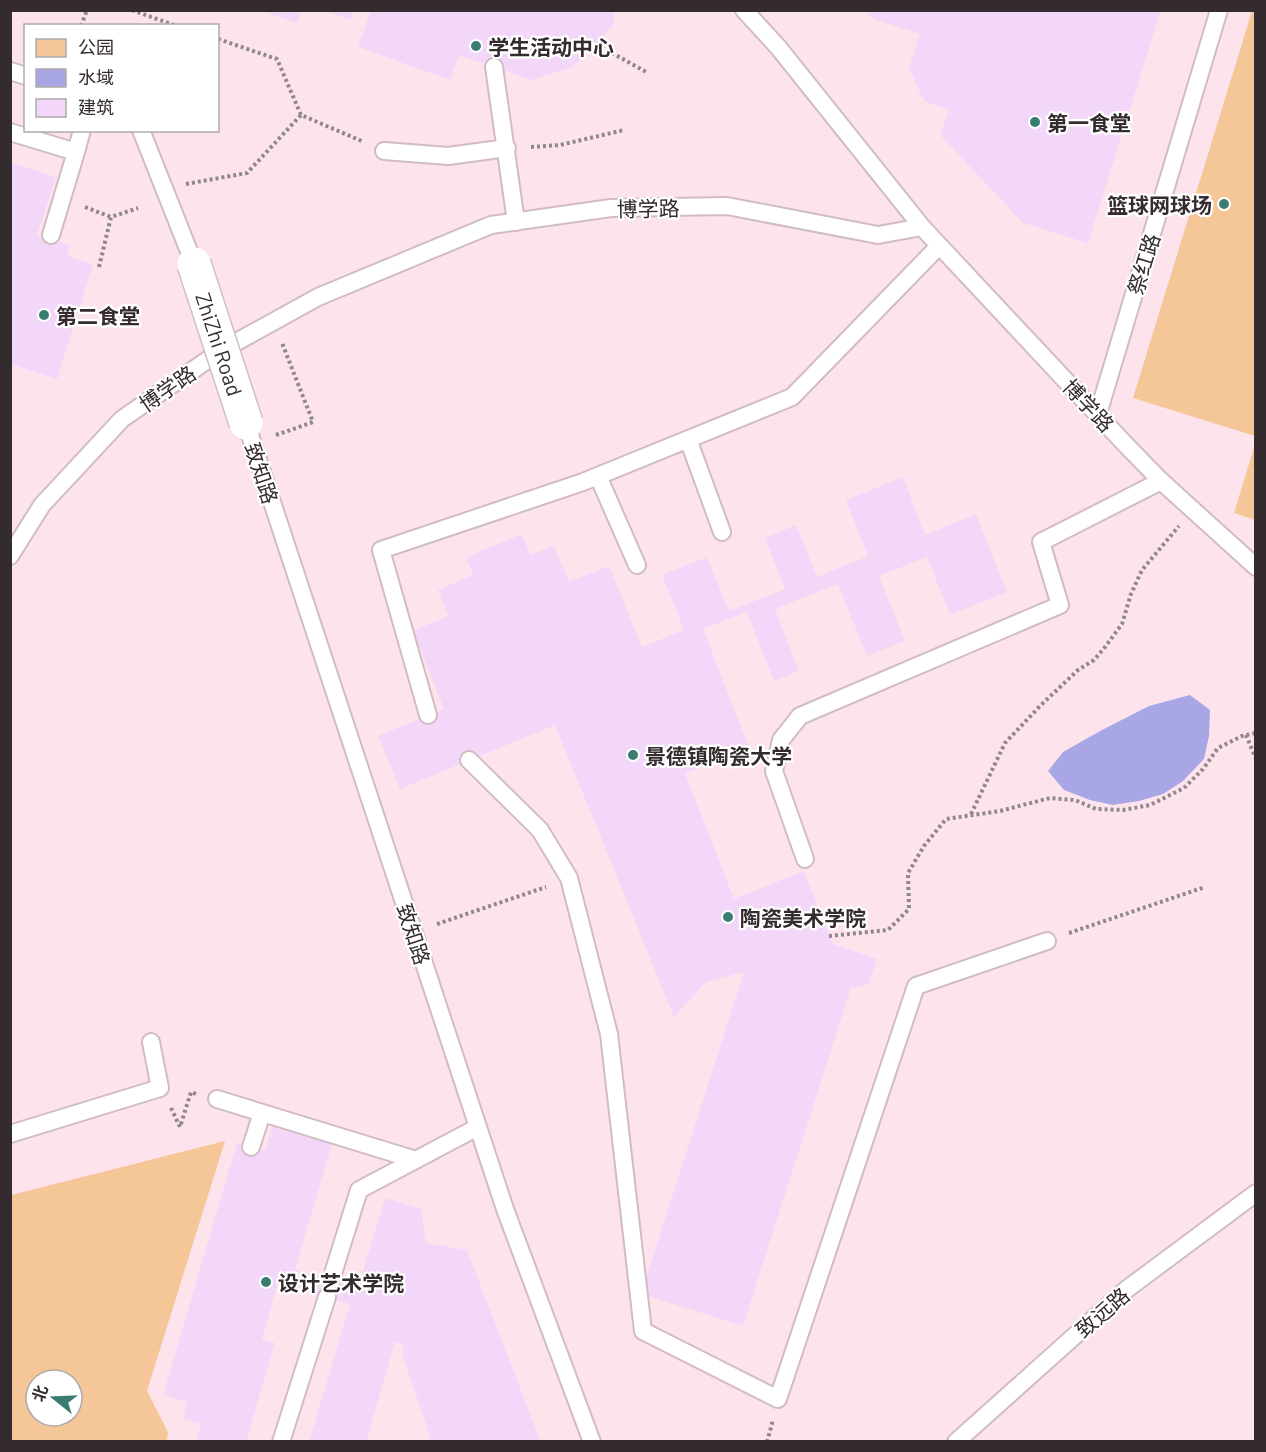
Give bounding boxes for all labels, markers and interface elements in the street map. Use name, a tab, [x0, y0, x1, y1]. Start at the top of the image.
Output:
legend	[24, 24, 219, 132]
place label: 学生活动中心	[488, 34, 614, 59]
text: 公园	[78, 36, 114, 58]
marker: 学生活动中心	[469, 39, 483, 53]
text: 水域	[78, 66, 114, 88]
text: 建筑	[78, 96, 114, 118]
place label: 第一食堂	[1047, 110, 1131, 135]
marker: 第一食堂	[1028, 115, 1042, 129]
place label: 篮球网球场	[1107, 192, 1212, 217]
street label: 博学路	[616, 195, 680, 221]
marker: 篮球网球场	[1217, 197, 1231, 211]
street label: 祭红路	[1122, 230, 1164, 298]
street label: ZhiZhi Road	[192, 289, 249, 399]
place label: 第二食堂	[56, 303, 140, 328]
marker: 第二食堂	[37, 308, 51, 322]
street label: 博学路	[134, 360, 200, 416]
street label: 博学路	[1058, 373, 1120, 437]
street label: 致知路	[240, 439, 284, 507]
place label: 景德镇陶瓷大学	[645, 743, 792, 768]
marker: 景德镇陶瓷大学	[626, 748, 640, 762]
street label: 致知路	[392, 900, 436, 968]
place label: 陶瓷美术学院	[740, 905, 866, 930]
marker: 陶瓷美术学院	[721, 910, 735, 924]
place label: 设计艺术学院	[278, 1270, 404, 1295]
marker: 设计艺术学院	[259, 1275, 273, 1289]
street label: 致远路	[1070, 1282, 1134, 1342]
north arrow	[24, 1368, 84, 1428]
text: 北	[28, 1383, 51, 1404]

